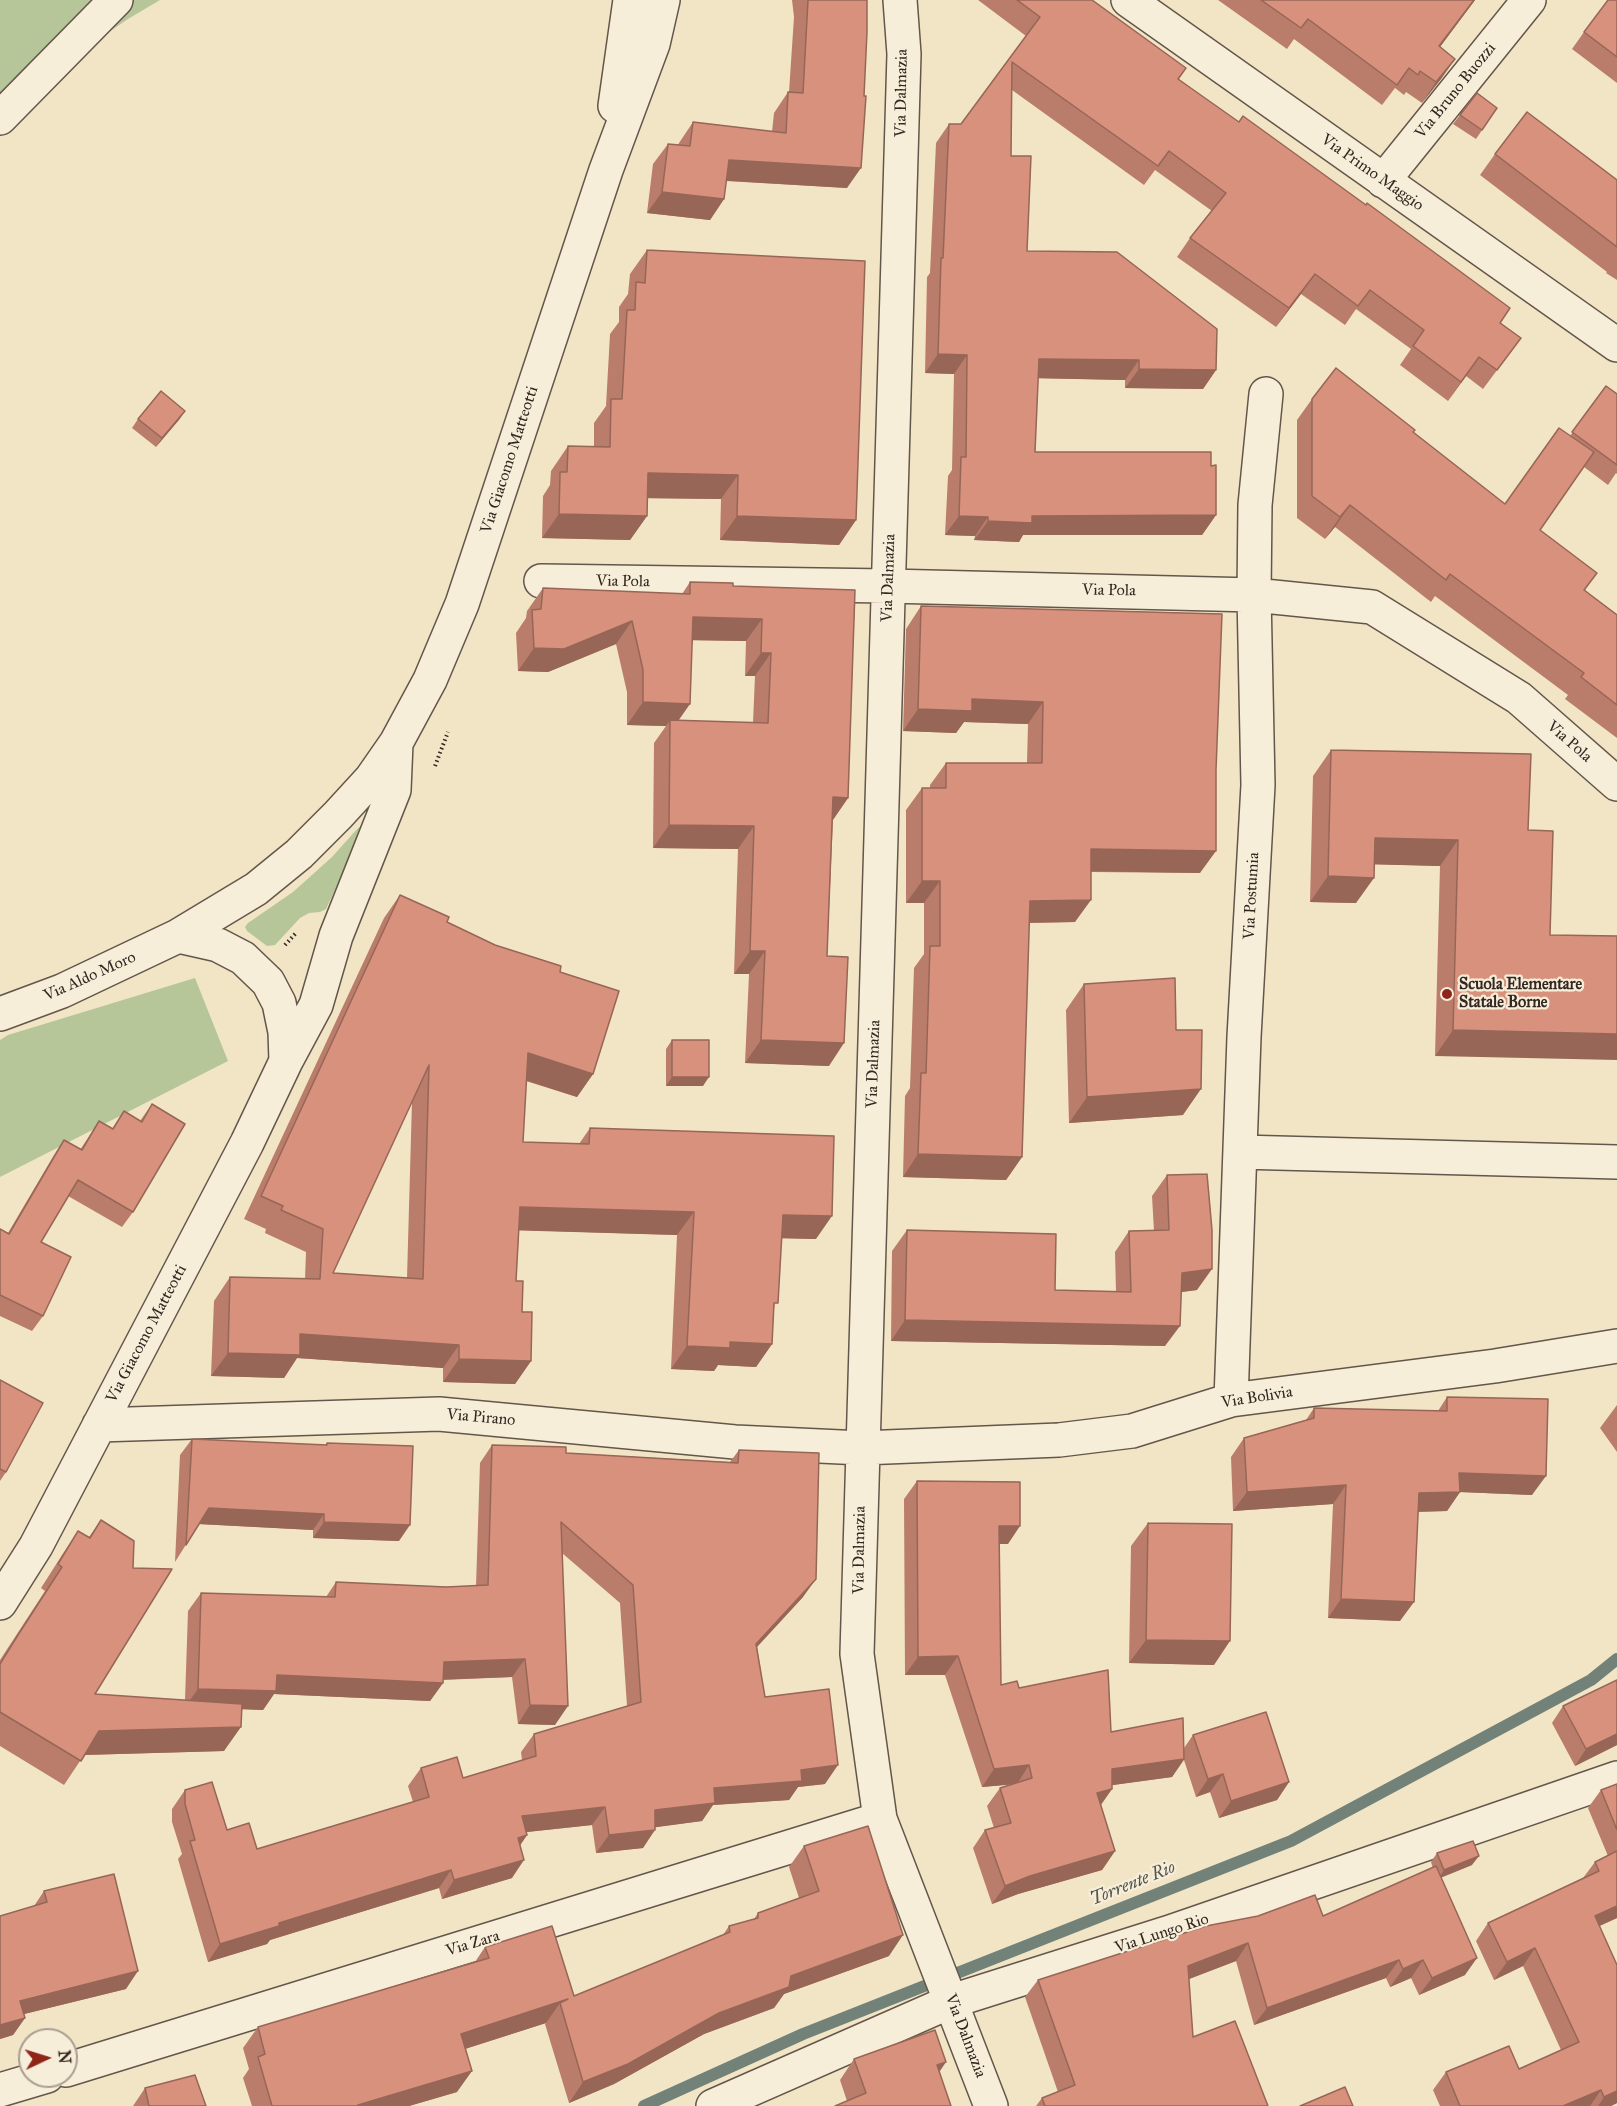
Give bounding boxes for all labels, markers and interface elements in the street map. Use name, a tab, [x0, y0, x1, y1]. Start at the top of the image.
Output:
street label: Via Bruno Buozzi	[1412, 39, 1500, 143]
street label: Via Dalmazia	[892, 49, 912, 137]
street label: Via Primo Maggio	[1317, 130, 1427, 216]
street label: Via Giacomo Matteotti	[477, 384, 543, 536]
street label: Via Dalmazia	[878, 534, 900, 622]
street label: Via Pola	[596, 572, 650, 592]
street label: Via Pola	[1082, 581, 1136, 601]
street label: Via Pola	[1542, 717, 1596, 767]
street label: Via Postumia	[1240, 852, 1264, 940]
street label: Via Aldo Moro	[41, 948, 139, 1006]
place label: Scuola Elementare Statale Borne	[1459, 975, 1582, 1013]
marker: Scuola Elementare Statale Borne	[1440, 987, 1454, 1001]
street label: Via Dalmazia	[863, 1020, 885, 1108]
street label: Via Giacomo Matteotti	[102, 1262, 192, 1406]
street label: Via Bolivia	[1220, 1383, 1294, 1413]
street label: Via Pirano	[446, 1405, 516, 1431]
street label: Via Dalmazia	[850, 1506, 870, 1594]
water label: Torrente Rio	[1087, 1857, 1179, 1911]
street label: Via Lungo Rio	[1113, 1910, 1211, 1958]
street label: Via Zara	[444, 1927, 502, 1961]
street label: Via Dalmazia	[940, 1991, 990, 2081]
north arrow	[18, 2028, 78, 2088]
text: N	[55, 2049, 74, 2064]

